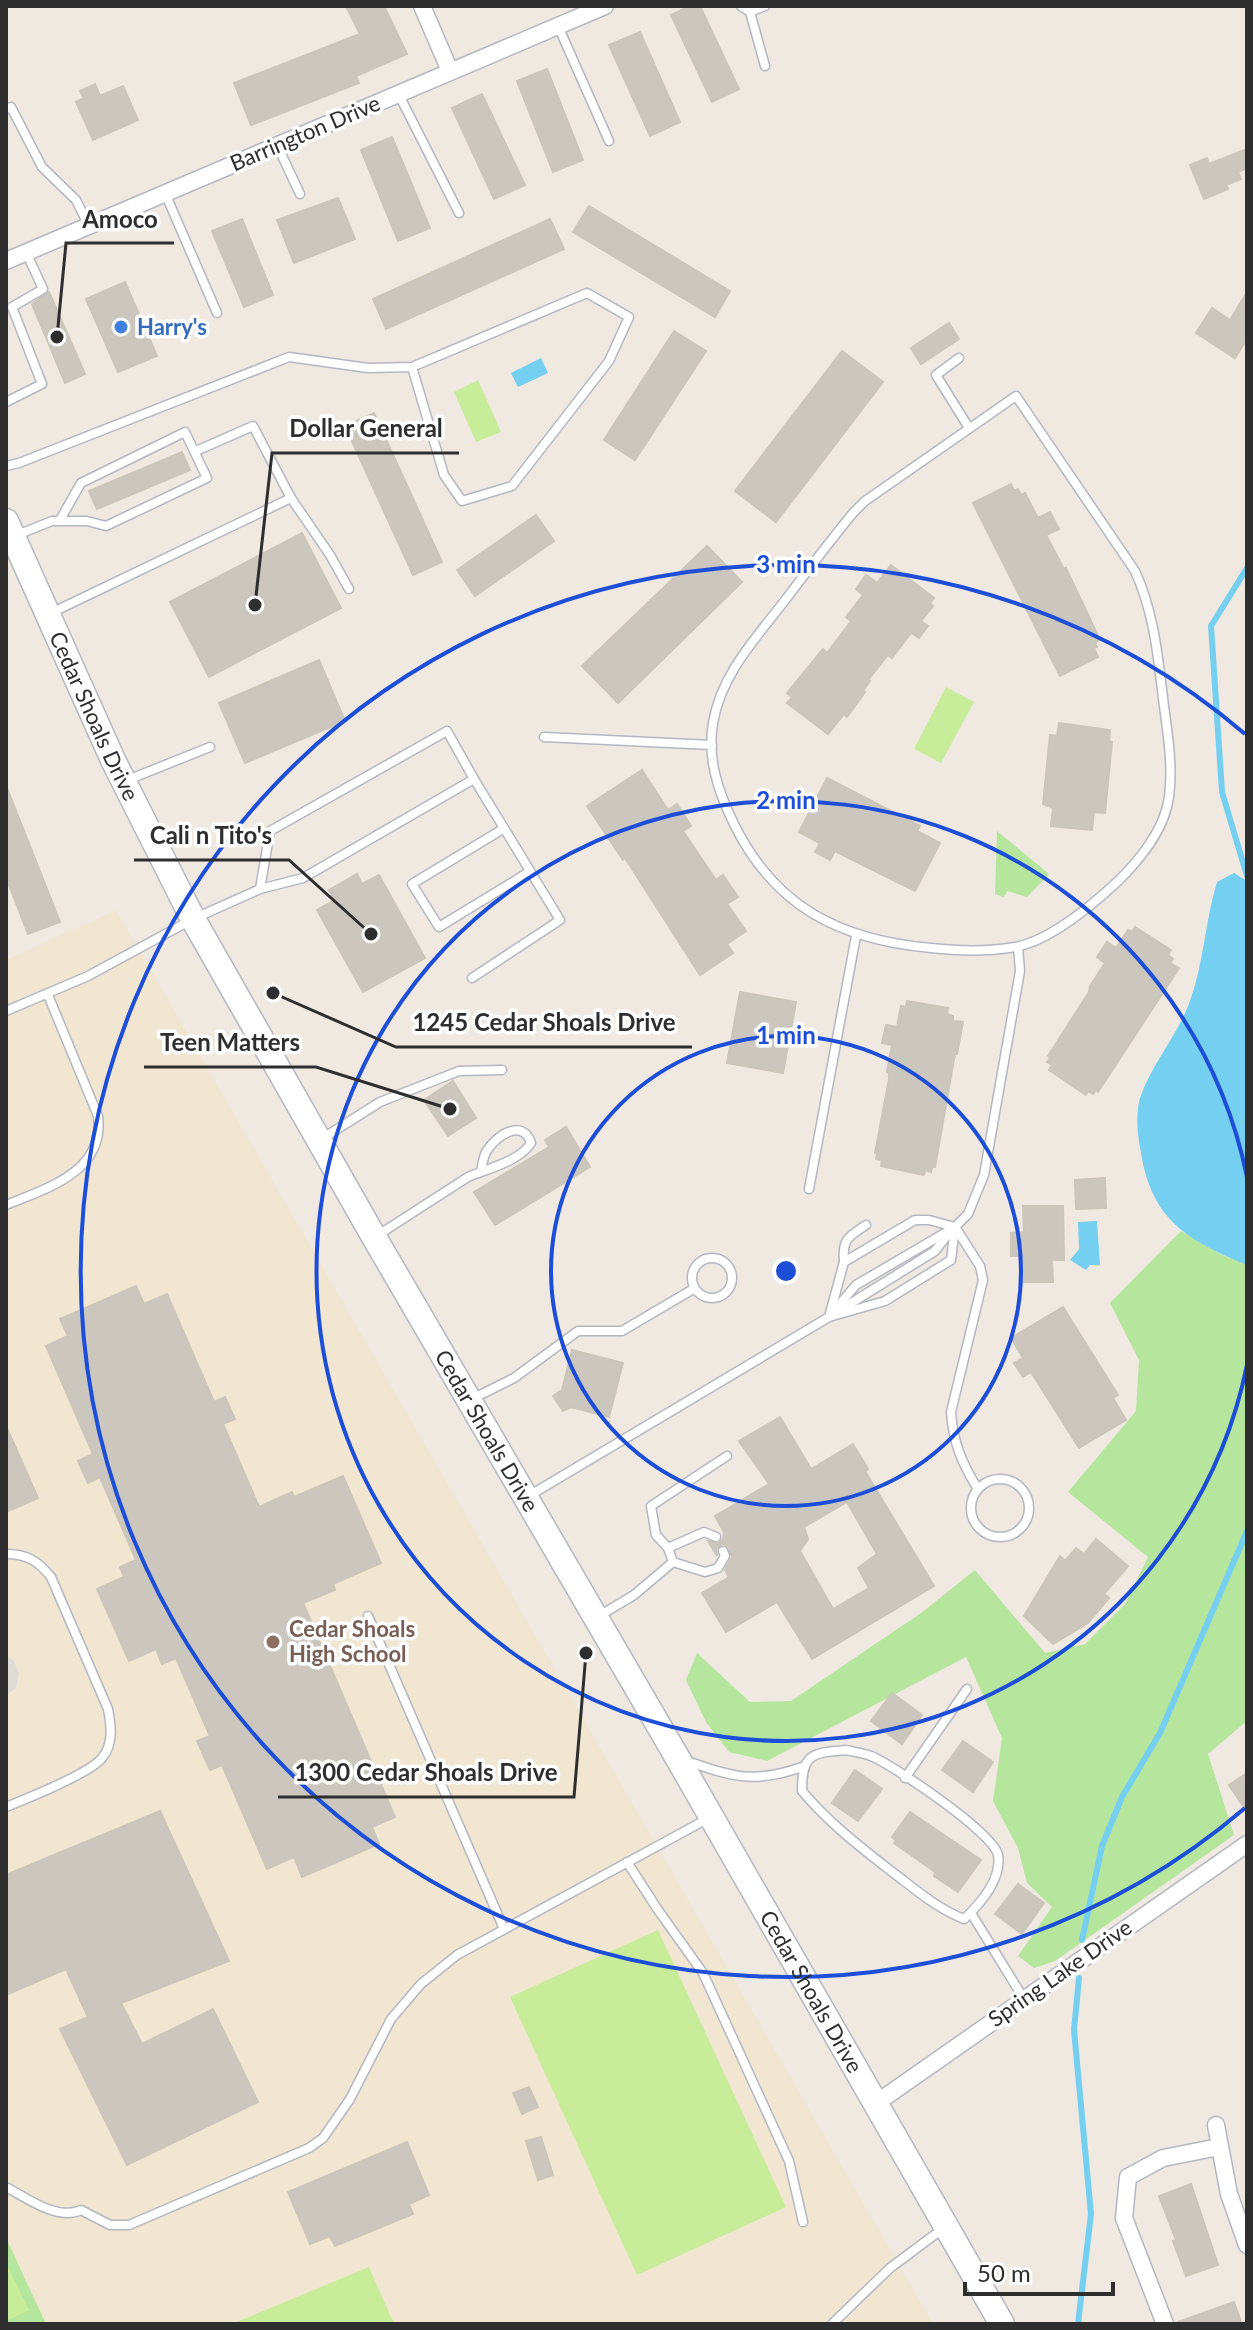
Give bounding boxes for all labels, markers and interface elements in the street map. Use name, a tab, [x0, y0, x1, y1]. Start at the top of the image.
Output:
street label: Barrington Drive	[226, 89, 384, 176]
callout: Amoco	[66, 195, 174, 243]
text: Amoco	[81, 204, 158, 233]
place label: Harry's	[137, 313, 207, 340]
marker: Harry's	[112, 318, 130, 336]
callout: Dollar General	[272, 405, 459, 453]
text: Dollar General	[289, 413, 443, 442]
text: 3 min	[756, 549, 816, 578]
street label: Cedar Shoals Drive	[44, 627, 145, 805]
text: 2 min	[756, 785, 816, 814]
callout: Cali n Tito's	[134, 812, 289, 860]
text: Cali n Tito's	[150, 820, 272, 849]
callout: 1245 Cedar Shoals Drive	[396, 999, 692, 1047]
text: 1245 Cedar Shoals Drive	[412, 1007, 676, 1036]
callout: Teen Matters	[144, 1019, 316, 1067]
text: 1 min	[756, 1020, 816, 1049]
text: Teen Matters	[160, 1027, 300, 1056]
centre of rings	[772, 1257, 800, 1285]
street label: Cedar Shoals Drive	[430, 1345, 545, 1516]
place label: Cedar Shoals High School	[289, 1615, 415, 1667]
marker: Cedar Shoals High School	[264, 1633, 282, 1651]
callout: 1300 Cedar Shoals Drive	[278, 1749, 574, 1797]
text: 1300 Cedar Shoals Drive	[294, 1757, 558, 1786]
street label: Cedar Shoals Drive	[755, 1905, 869, 2077]
street label: Spring Lake Drive	[983, 1913, 1137, 2032]
scale bar	[965, 2246, 1113, 2296]
text: 50 m	[977, 2258, 1031, 2287]

